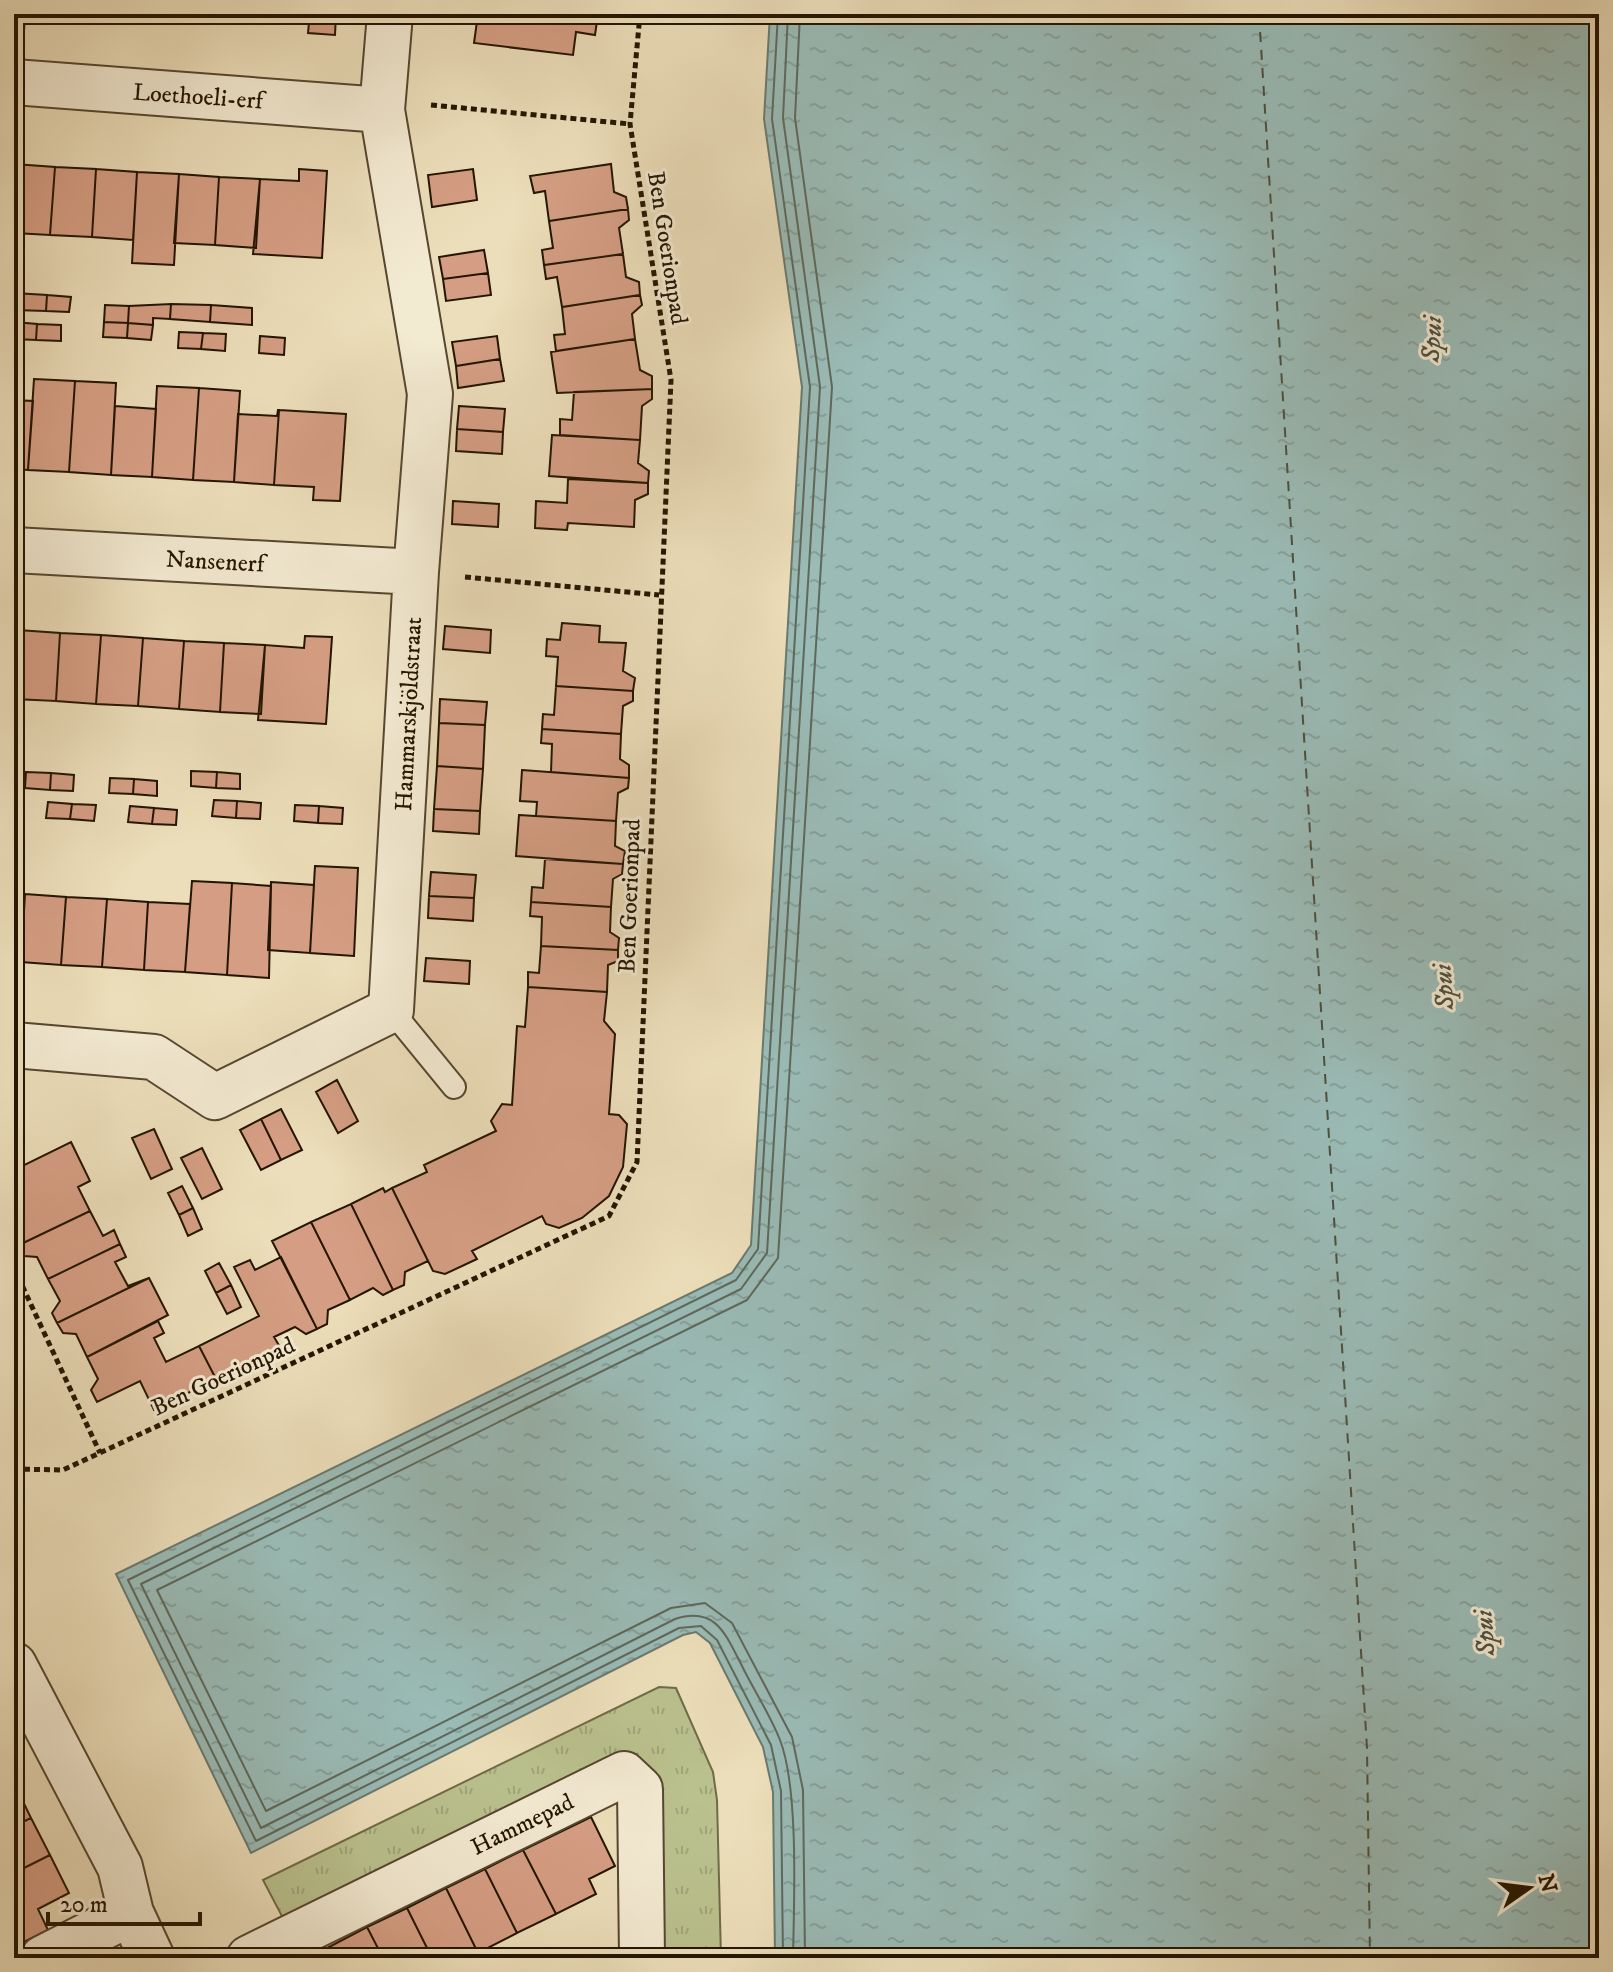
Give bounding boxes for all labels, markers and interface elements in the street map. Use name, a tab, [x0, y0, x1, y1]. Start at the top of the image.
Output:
street label: Loethoeli-erf	[132, 77, 267, 117]
street label: Ben Goerionpad	[640, 169, 694, 327]
water label: Spui	[1415, 313, 1450, 364]
street label: Nansenerf	[165, 544, 268, 580]
street label: Hammarskjöldstraat	[389, 616, 429, 812]
street label: Ben Goerionpad	[612, 818, 648, 974]
water label: Spui	[1426, 961, 1463, 1012]
street label: Ben Goerionpad	[147, 1331, 300, 1423]
water label: Spui	[1467, 1607, 1504, 1658]
street label: Hammepad	[466, 1787, 579, 1863]
north arrow	[1489, 1848, 1569, 1928]
text: N	[1532, 1871, 1562, 1896]
scale bar	[48, 1876, 200, 1926]
text: 20 m	[60, 1890, 108, 1920]

